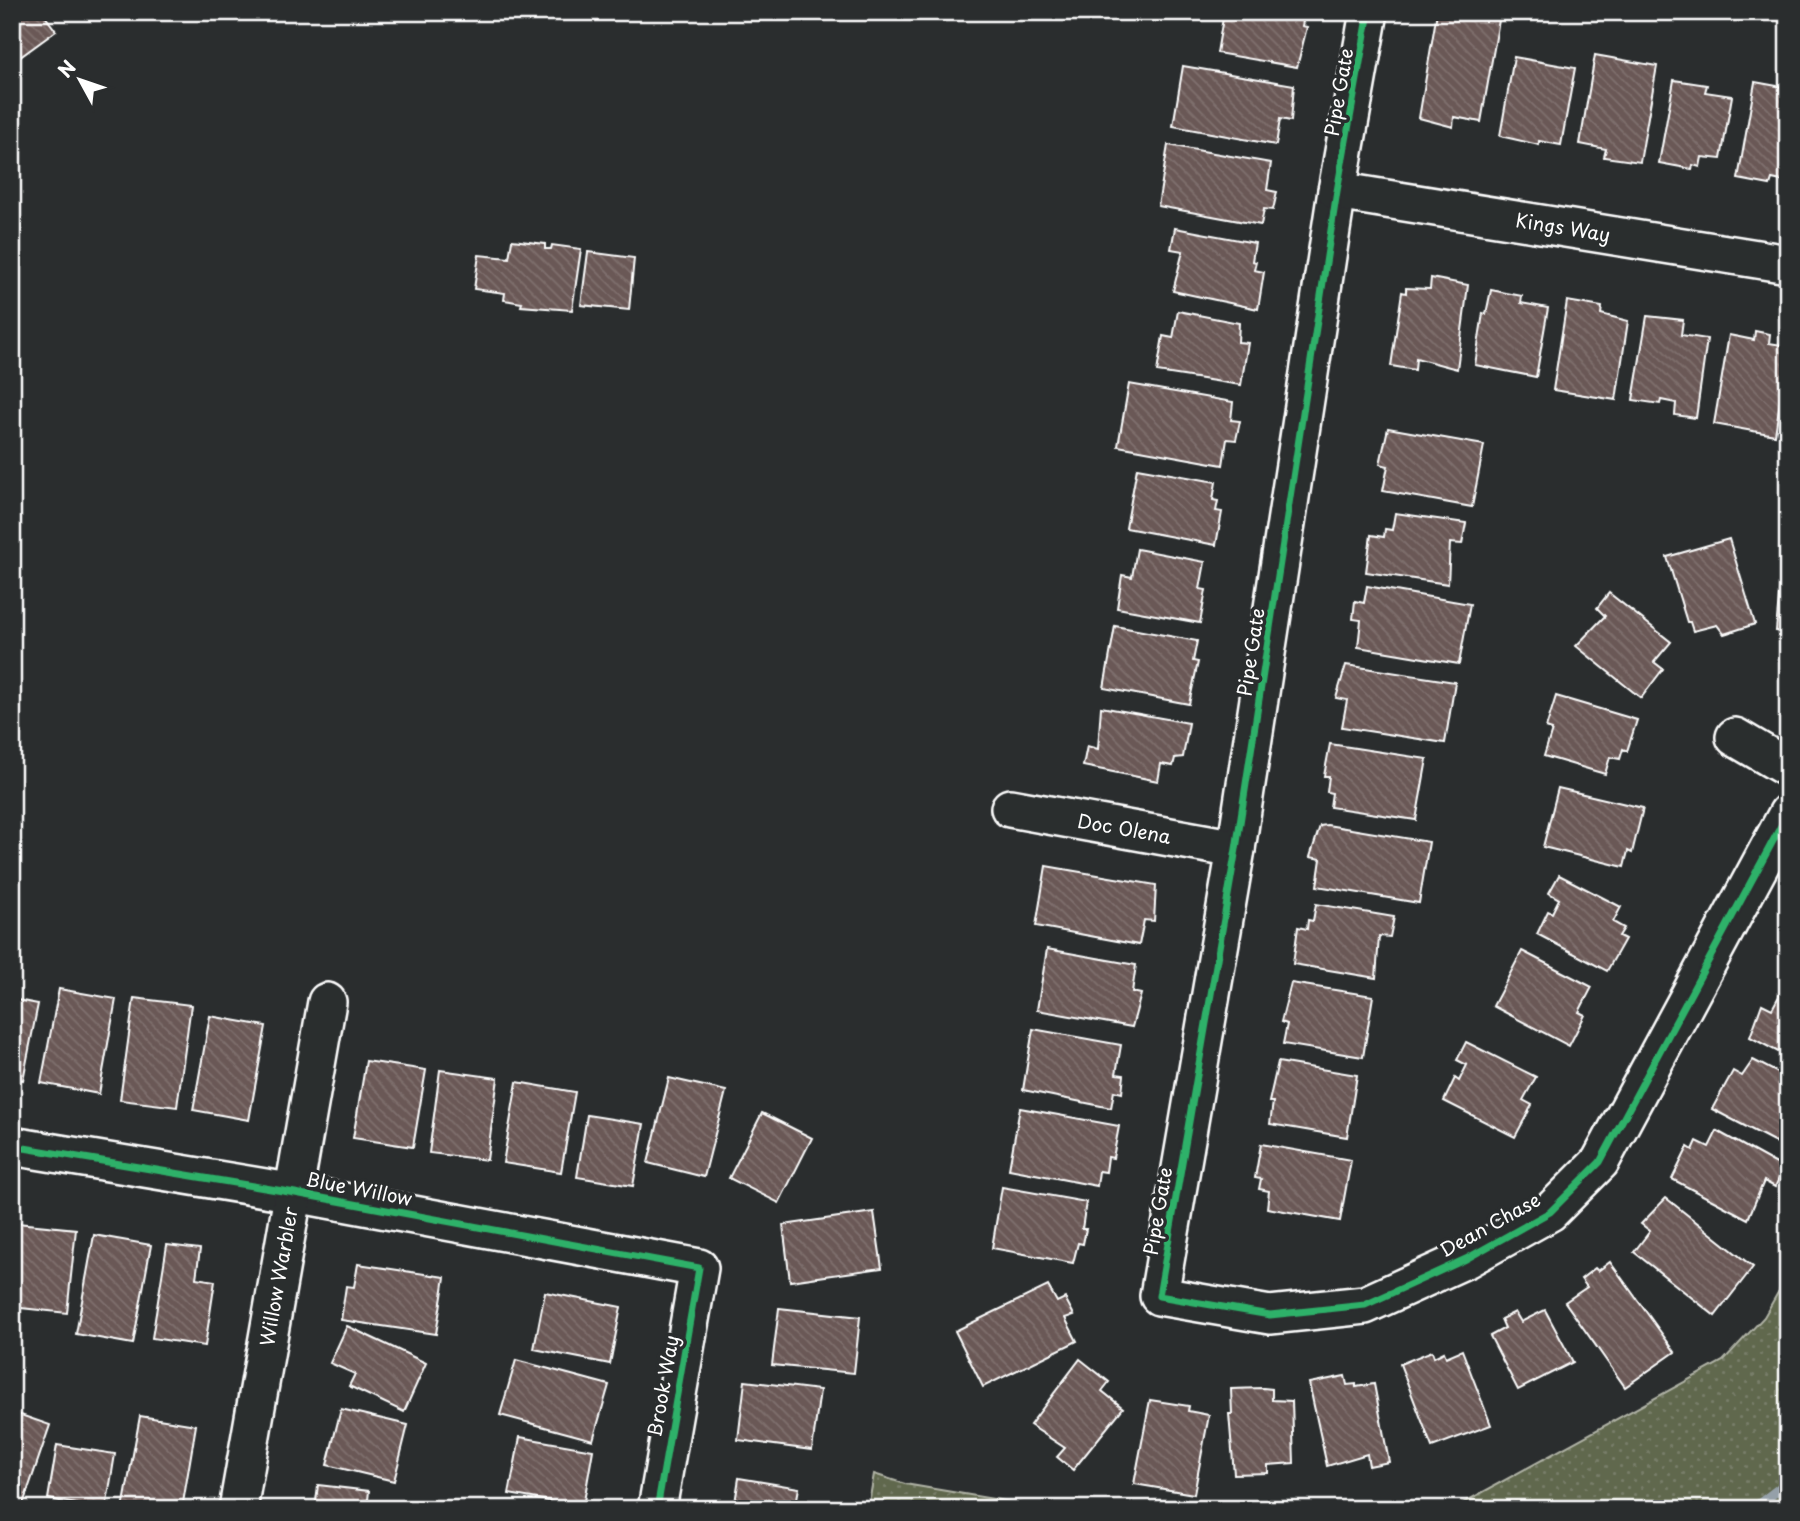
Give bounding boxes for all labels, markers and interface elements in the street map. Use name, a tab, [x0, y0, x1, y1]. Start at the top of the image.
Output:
north arrow	[46, 46, 116, 116]
street label: Pipe Gate	[1317, 46, 1360, 138]
text: N	[51, 54, 82, 83]
street label: Kings Way	[1514, 205, 1613, 248]
street label: Pipe Gate	[1229, 606, 1271, 698]
street label: Doc Olena	[1075, 806, 1173, 850]
street label: Blue Willow	[304, 1164, 415, 1212]
street label: Pipe Gate	[1136, 1165, 1179, 1257]
street label: Dean Chase	[1434, 1185, 1545, 1263]
street label: Willow Warbler	[252, 1204, 304, 1348]
street label: Brook Way	[639, 1333, 685, 1439]

